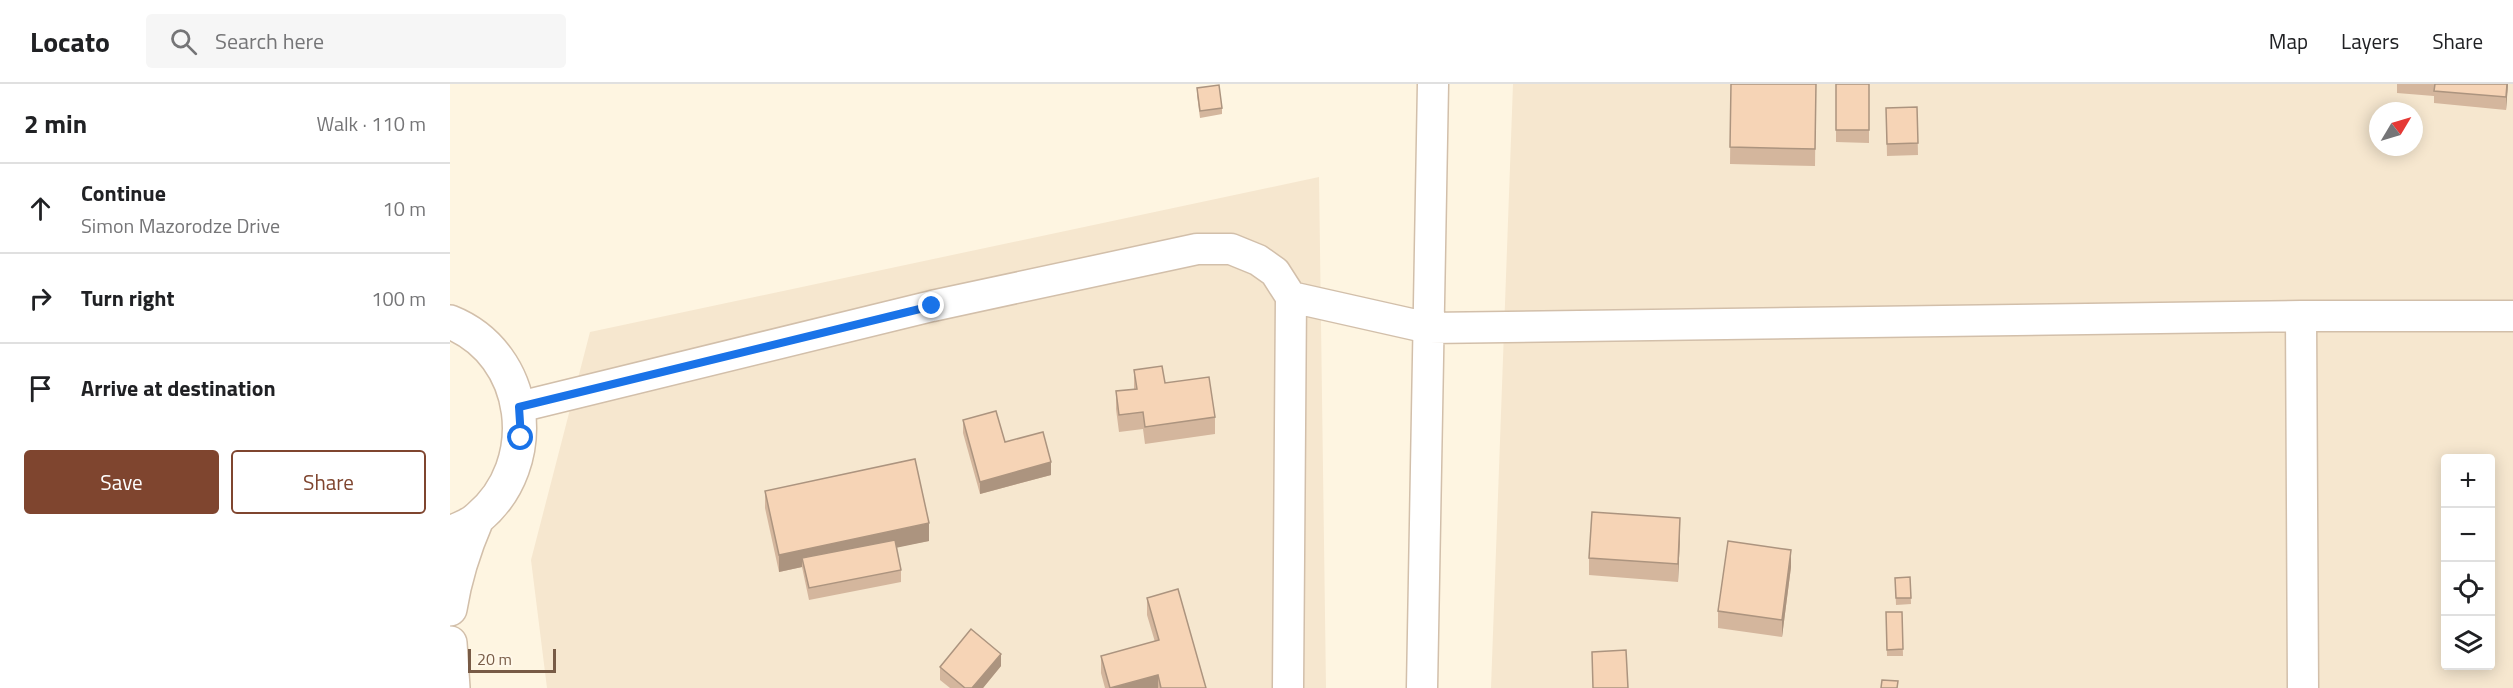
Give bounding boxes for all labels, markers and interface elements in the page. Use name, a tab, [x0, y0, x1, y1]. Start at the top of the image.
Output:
search box	[146, 14, 566, 68]
text: Locato	[30, 20, 110, 63]
text: Search here	[215, 24, 324, 58]
icon: search	[167, 25, 200, 58]
text: Map	[2269, 25, 2308, 57]
text: Layers	[2341, 25, 2399, 57]
text: Share	[2432, 25, 2483, 57]
north arrow	[2369, 102, 2423, 156]
text: 2 min	[24, 104, 87, 143]
text: Walk · 110 m	[317, 108, 426, 139]
text: Continue	[81, 176, 166, 210]
icon: ahead	[24, 192, 57, 225]
text: 10 m	[382, 193, 426, 224]
text: Simon Mazorodze Drive	[81, 210, 280, 241]
text: Turn right	[81, 281, 175, 315]
icon: right	[24, 282, 57, 315]
text: 100 m	[371, 283, 426, 314]
route end	[918, 292, 944, 318]
text: Arrive at destination	[81, 371, 276, 405]
icon: arrive	[24, 372, 57, 405]
route start	[507, 424, 533, 450]
button: Save	[24, 450, 219, 514]
button: Share	[231, 450, 426, 514]
map controls	[2441, 454, 2495, 670]
button: +	[2441, 454, 2495, 508]
button: −	[2441, 508, 2495, 562]
button: locate	[2441, 562, 2495, 616]
button: layers	[2441, 616, 2495, 670]
scale bar	[468, 646, 556, 674]
text: 20 m	[477, 647, 512, 671]

